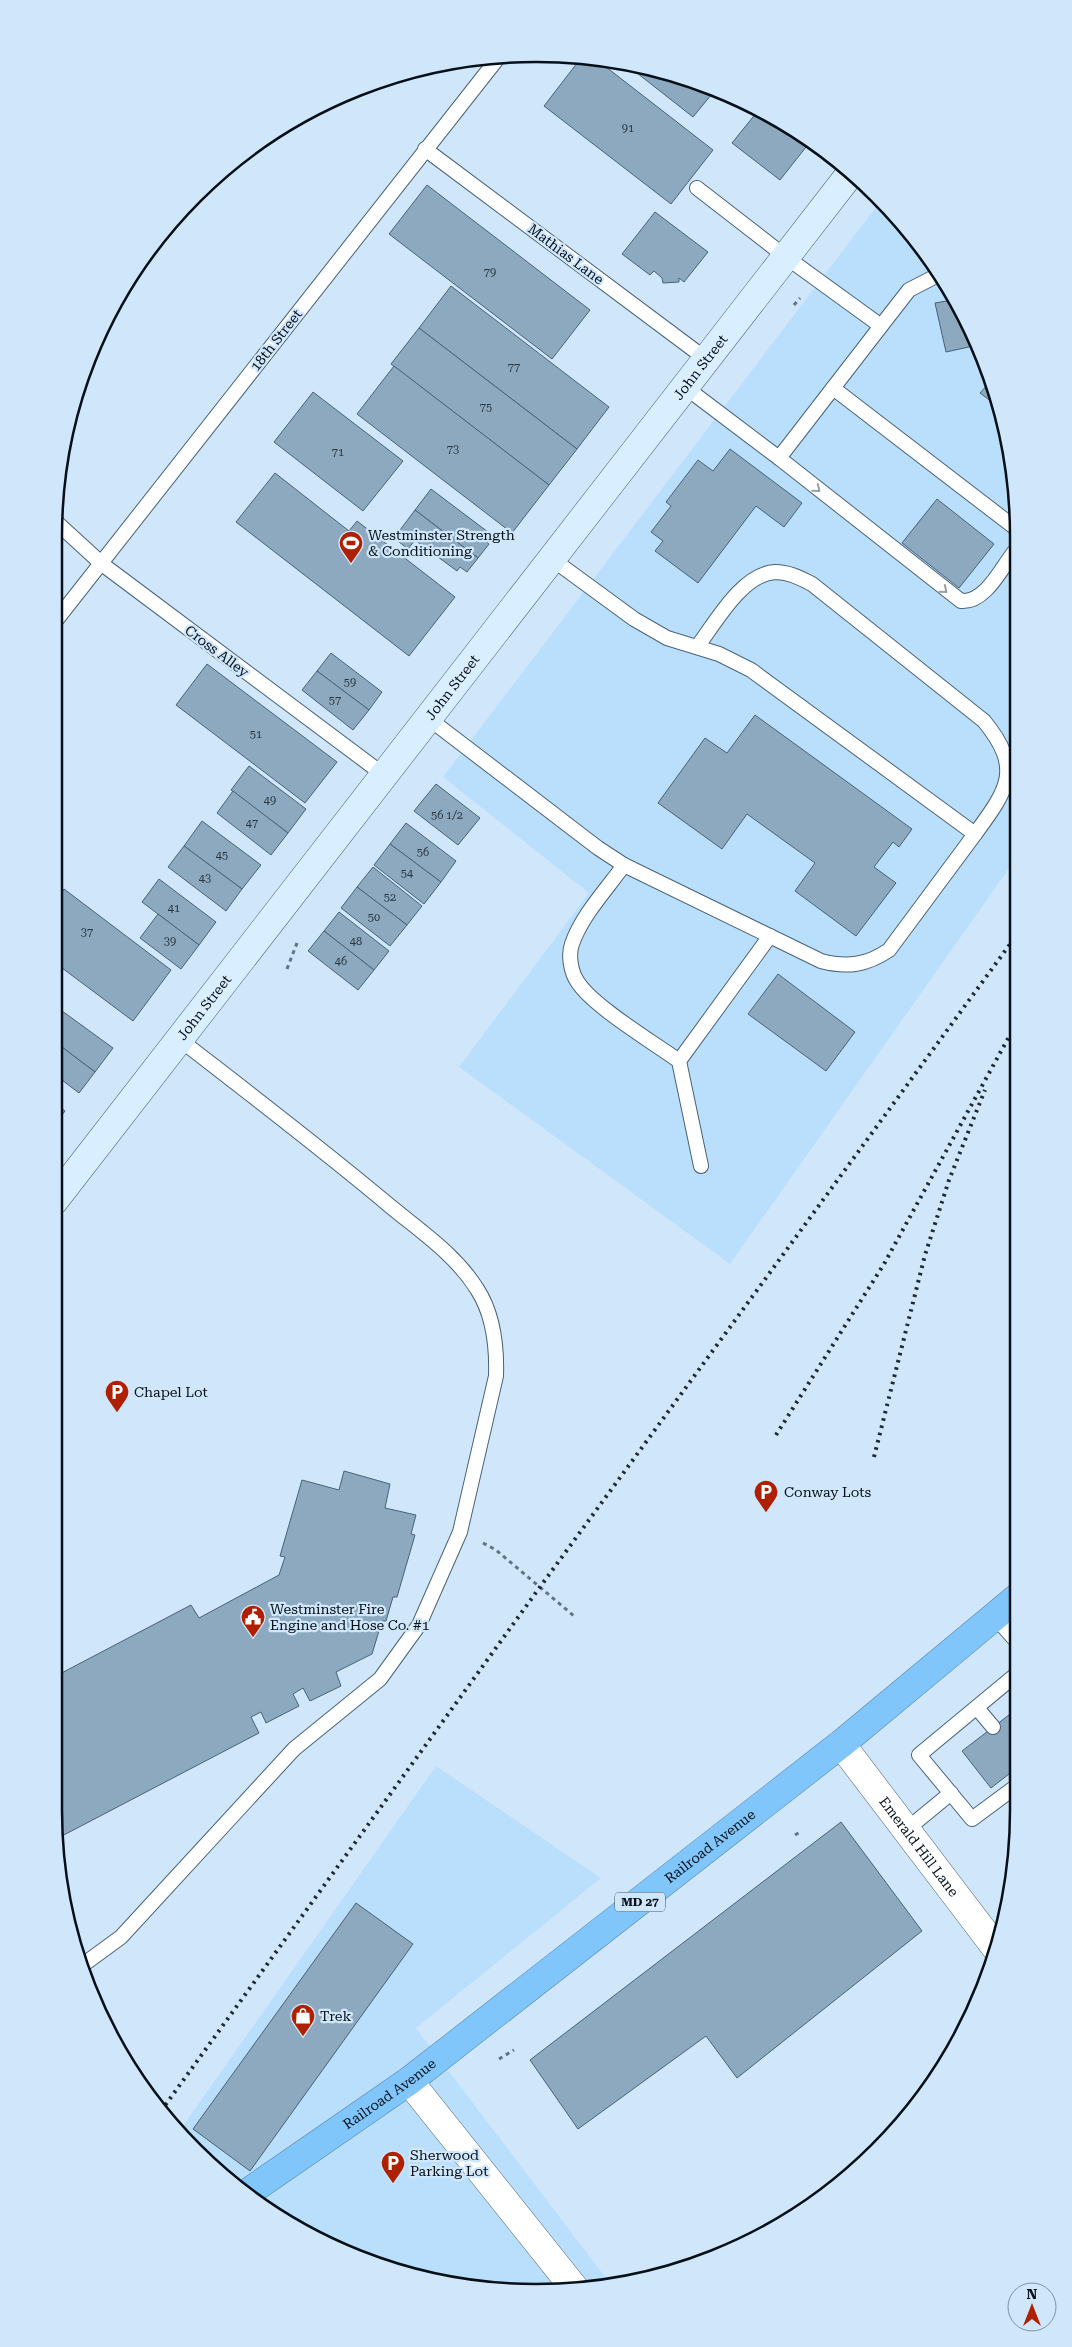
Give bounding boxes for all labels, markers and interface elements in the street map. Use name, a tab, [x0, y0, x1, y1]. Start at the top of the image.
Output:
house number: 91	[622, 122, 634, 135]
street label: Mathias Lane	[525, 220, 607, 288]
house number: 79	[484, 266, 496, 279]
street label: 18th Street	[247, 306, 305, 374]
street label: John Street	[670, 331, 731, 403]
house number: 77	[508, 361, 520, 374]
house number: 75	[480, 401, 492, 414]
house number: 73	[447, 443, 459, 456]
house number: 71	[332, 446, 344, 459]
one-way arrow	[811, 483, 820, 491]
place label: Westminster Strength & Conditioning	[368, 527, 515, 559]
sports icon: Westminster Strength & Conditioning	[338, 530, 364, 564]
one-way arrow	[938, 584, 947, 592]
street label: Cross Alley	[182, 622, 253, 681]
street label: John Street	[422, 651, 482, 723]
house number: 59	[344, 676, 356, 689]
house number: 57	[329, 694, 341, 707]
house number: 51	[250, 728, 262, 741]
house number: 49	[264, 794, 276, 807]
house number: 56 1/2	[431, 809, 463, 822]
house number: 47	[246, 817, 258, 830]
house number: 56	[417, 846, 429, 859]
house number: 45	[216, 849, 228, 862]
house number: 54	[401, 867, 414, 880]
house number: 43	[199, 872, 211, 885]
house number: 52	[384, 891, 396, 904]
house number: 41	[168, 902, 180, 915]
house number: 50	[368, 911, 380, 924]
house number: 37	[81, 926, 93, 939]
house number: 39	[164, 935, 176, 948]
house number: 48	[350, 935, 362, 948]
house number: 46	[335, 955, 347, 968]
street label: John Street	[174, 972, 234, 1043]
parking icon: Chapel Lot	[104, 1379, 130, 1413]
place label: Chapel Lot	[134, 1384, 208, 1400]
parking icon: Conway Lots	[753, 1479, 779, 1513]
place label: Conway Lots	[784, 1484, 872, 1500]
place label: Westminster Fire Engine and Hose Co. #1	[270, 1601, 430, 1633]
public building icon: Westminster Fire Engine and Hose Co. #1	[240, 1604, 266, 1638]
street label: Emerald Hill Lane	[876, 1794, 962, 1900]
street label: Railroad Avenue	[662, 1806, 759, 1886]
road number: MD 27	[615, 1892, 665, 1911]
shop icon: Trek	[290, 2003, 316, 2037]
place label: Trek	[320, 2008, 351, 2024]
street label: Railroad Avenue	[340, 2055, 439, 2132]
place label: Sherwood Parking Lot	[410, 2147, 488, 2179]
parking icon: Sherwood Parking Lot	[380, 2150, 406, 2184]
north arrow	[1007, 2282, 1057, 2332]
text: N	[1027, 2286, 1038, 2302]

